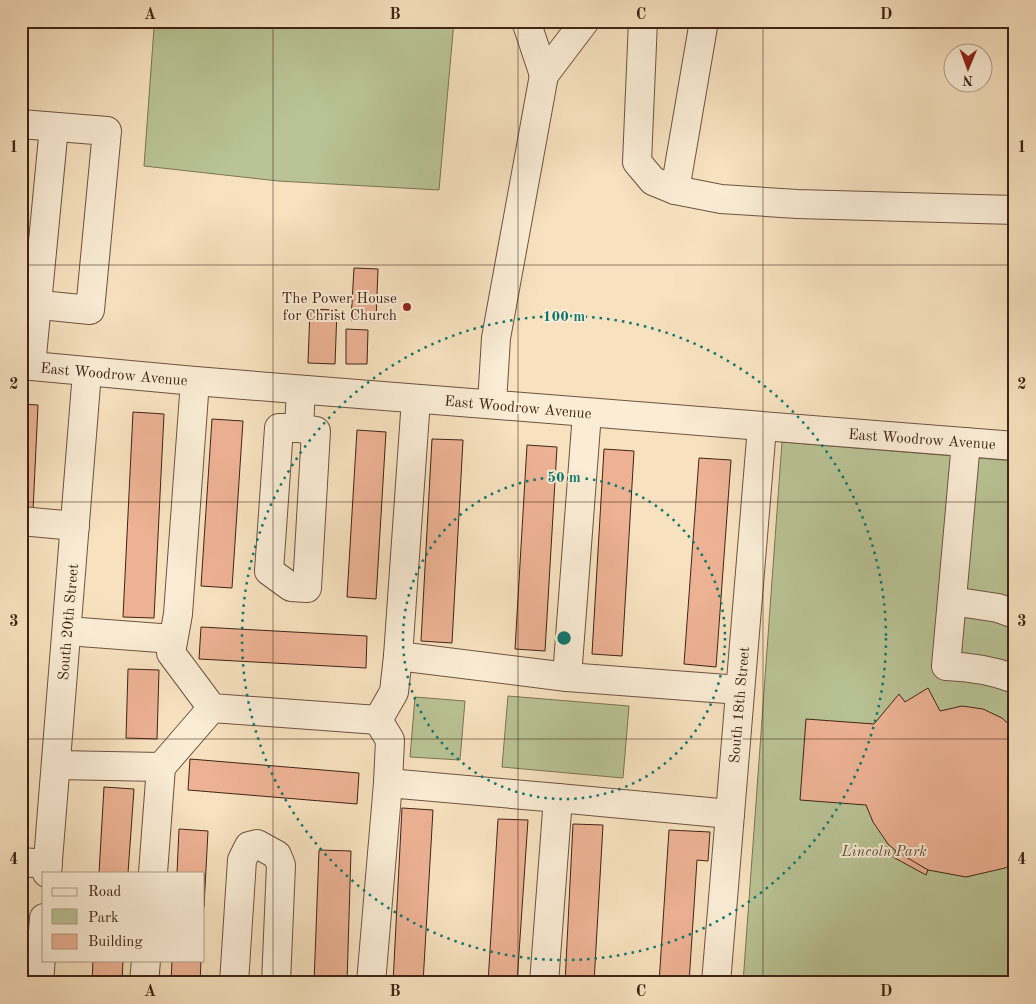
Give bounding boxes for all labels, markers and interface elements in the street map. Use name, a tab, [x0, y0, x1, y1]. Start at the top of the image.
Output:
text: A	[144, 7, 156, 23]
text: B	[389, 7, 401, 23]
text: C	[636, 7, 646, 23]
text: D	[880, 7, 892, 23]
north arrow	[944, 42, 994, 92]
text: N	[962, 73, 973, 87]
text: 1	[9, 140, 19, 156]
text: 1	[1017, 140, 1027, 156]
place label: The Power House for Christ Church	[282, 292, 397, 324]
marker: The Power House for Christ Church	[401, 301, 413, 313]
text: 100 m	[543, 310, 585, 325]
street label: East Woodrow Avenue	[40, 362, 188, 389]
text: 2	[9, 377, 19, 393]
text: 2	[1017, 377, 1027, 393]
street label: East Woodrow Avenue	[444, 395, 592, 422]
street label: East Woodrow Avenue	[848, 428, 996, 453]
text: 50 m	[547, 471, 581, 486]
street label: South 20th Street	[57, 563, 82, 681]
text: 3	[9, 614, 19, 630]
text: 3	[1017, 614, 1027, 630]
centre of rings	[555, 629, 573, 647]
street label: South 18th Street	[728, 646, 753, 764]
park label: Lincoln Park	[840, 845, 927, 860]
text: 4	[9, 852, 19, 868]
text: 4	[1017, 852, 1027, 868]
legend	[42, 872, 205, 962]
text: Road	[88, 885, 122, 900]
text: Park	[88, 911, 119, 926]
text: Building	[88, 935, 143, 950]
text: A	[144, 984, 156, 1000]
text: B	[389, 984, 401, 1000]
text: C	[636, 984, 646, 1000]
text: D	[880, 984, 892, 1000]

